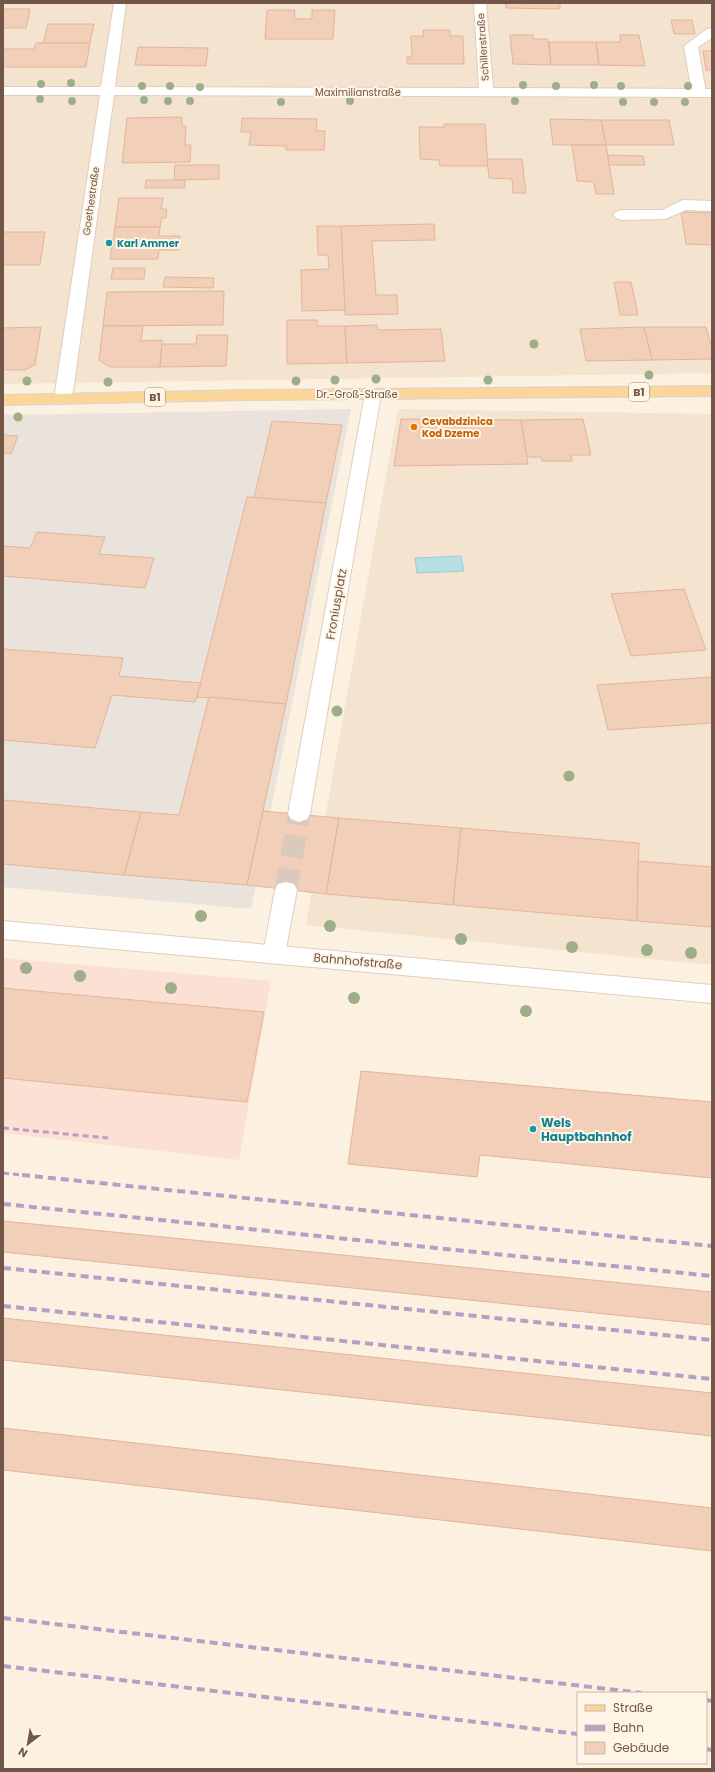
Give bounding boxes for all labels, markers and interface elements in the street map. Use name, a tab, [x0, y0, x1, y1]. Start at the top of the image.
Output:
street label: Schillerstraße	[473, 13, 493, 81]
street label: Maximilianstraße	[315, 85, 401, 100]
street label: Goethestraße	[79, 166, 103, 236]
place label: Karl Ammer	[117, 236, 180, 251]
marker: Karl Ammer	[104, 238, 114, 248]
road number: B1	[629, 383, 649, 401]
street label: Dr.-Groß-Straße	[316, 387, 398, 402]
road number: B1	[145, 388, 165, 406]
place label: Cevabdzinica Kod Dzeme	[422, 414, 493, 441]
marker: Cevabdzinica Kod Dzeme	[409, 422, 419, 432]
street label: Froniusplatz	[321, 567, 351, 641]
street label: Bahnhofstraße	[313, 949, 403, 973]
place label: Wels Hauptbahnhof	[541, 1114, 632, 1145]
marker: Wels Hauptbahnhof	[528, 1124, 538, 1134]
legend	[577, 1692, 707, 1764]
text: Straße	[613, 1699, 653, 1716]
text: Bahn	[613, 1719, 644, 1736]
north arrow	[8, 1724, 48, 1764]
text: Gebäude	[613, 1739, 669, 1756]
text: N	[15, 1744, 31, 1762]

